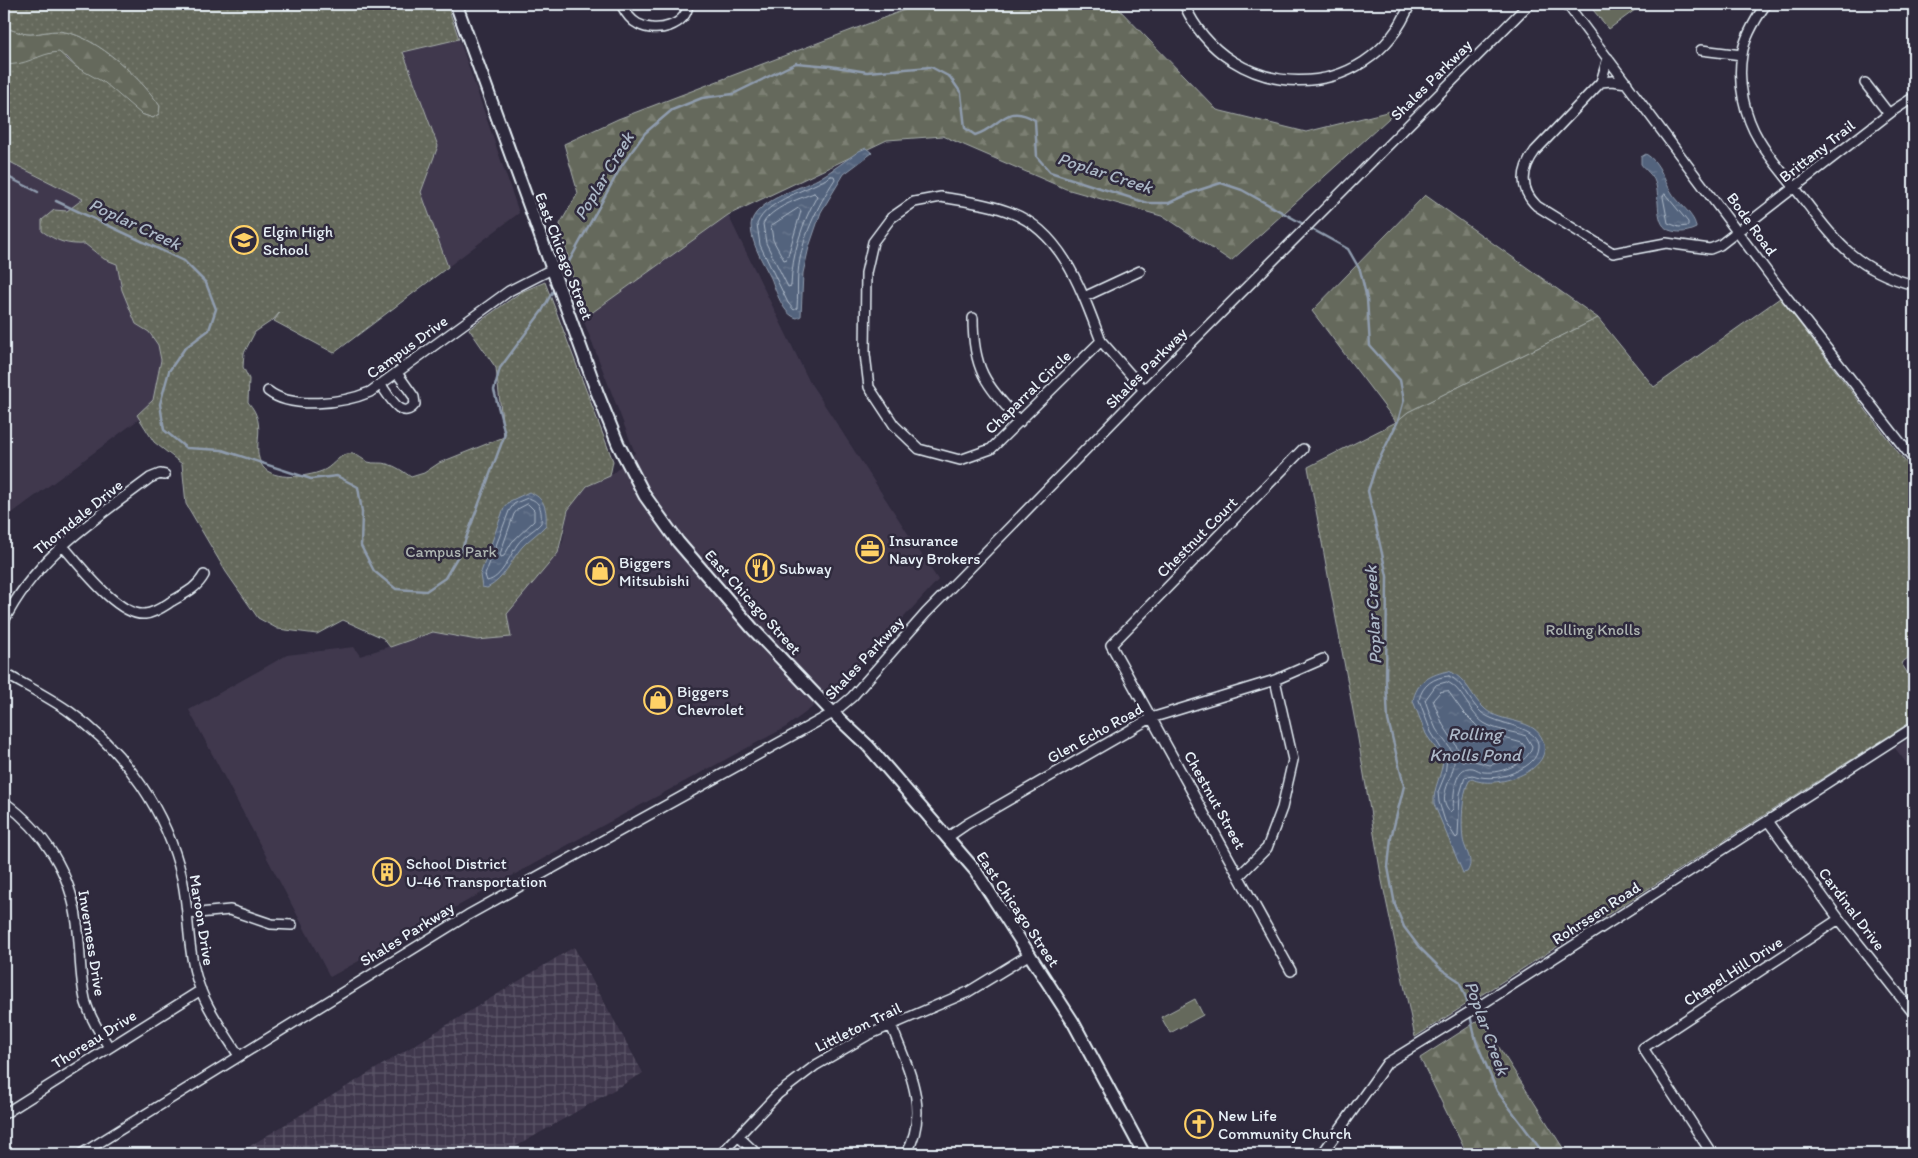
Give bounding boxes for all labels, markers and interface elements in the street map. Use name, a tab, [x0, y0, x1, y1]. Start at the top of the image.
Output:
street label: Shales Parkway	[1386, 35, 1476, 125]
street label: Brittany Trail	[1775, 115, 1859, 186]
water label: Poplar Creek	[569, 127, 640, 224]
water label: Poplar Creek	[1055, 147, 1157, 199]
street label: Bode Road	[1723, 189, 1782, 260]
street label: East Chicago Street	[531, 190, 597, 323]
water label: Poplar Creek	[86, 193, 186, 256]
place label: Elgin High School	[263, 222, 333, 259]
school or university icon: Elgin High School	[229, 225, 259, 255]
street label: Campus Drive	[363, 311, 451, 383]
street label: Shales Parkway	[1101, 323, 1191, 413]
street label: Chaparral Circle	[981, 346, 1075, 438]
street label: Thorndale Drive	[29, 475, 127, 559]
street label: Chestnut Court	[1153, 493, 1241, 581]
place label: Insurance Navy Brokers	[889, 531, 980, 568]
office icon: Insurance Navy Brokers	[855, 534, 885, 564]
park label: Campus Park	[405, 542, 497, 561]
street label: East Chicago Street	[701, 545, 805, 659]
place label: Biggers Mitsubishi	[619, 553, 689, 590]
restaurant icon: Subway	[745, 553, 775, 583]
shop icon: Biggers Mitsubishi	[585, 556, 615, 586]
place label: Subway	[779, 559, 832, 578]
water label: Poplar Creek	[1359, 563, 1387, 665]
street label: Shales Parkway	[820, 612, 908, 704]
park label: Rolling Knolls	[1546, 620, 1640, 639]
place label: Biggers Chevrolet	[677, 682, 744, 719]
shop icon: Biggers Chevrolet	[643, 685, 673, 715]
street label: Glen Echo Road	[1044, 699, 1147, 767]
water label: Rolling Knolls Pond	[1429, 723, 1523, 766]
street label: Chestnut Street	[1180, 747, 1250, 853]
street label: East Chicago Street	[972, 848, 1064, 970]
place label: School District U-46 Transportation	[406, 854, 547, 891]
building icon: School District U-46 Transportation	[372, 857, 402, 887]
street label: Cardinal Drive	[1815, 864, 1889, 954]
street label: Maroon Drive	[185, 873, 219, 967]
street label: Rohrssen Road	[1548, 877, 1644, 949]
street label: Inverness Drive	[74, 889, 110, 997]
street label: Shales Parkway	[356, 897, 458, 971]
street label: Chapel Hill Drive	[1680, 932, 1786, 1010]
water label: Poplar Creek	[1460, 978, 1515, 1080]
street label: Littleton Trail	[812, 998, 905, 1056]
street label: Thoreau Drive	[48, 1005, 140, 1073]
place label: New Life Community Church	[1218, 1106, 1352, 1143]
church icon: New Life Community Church	[1184, 1109, 1214, 1139]

